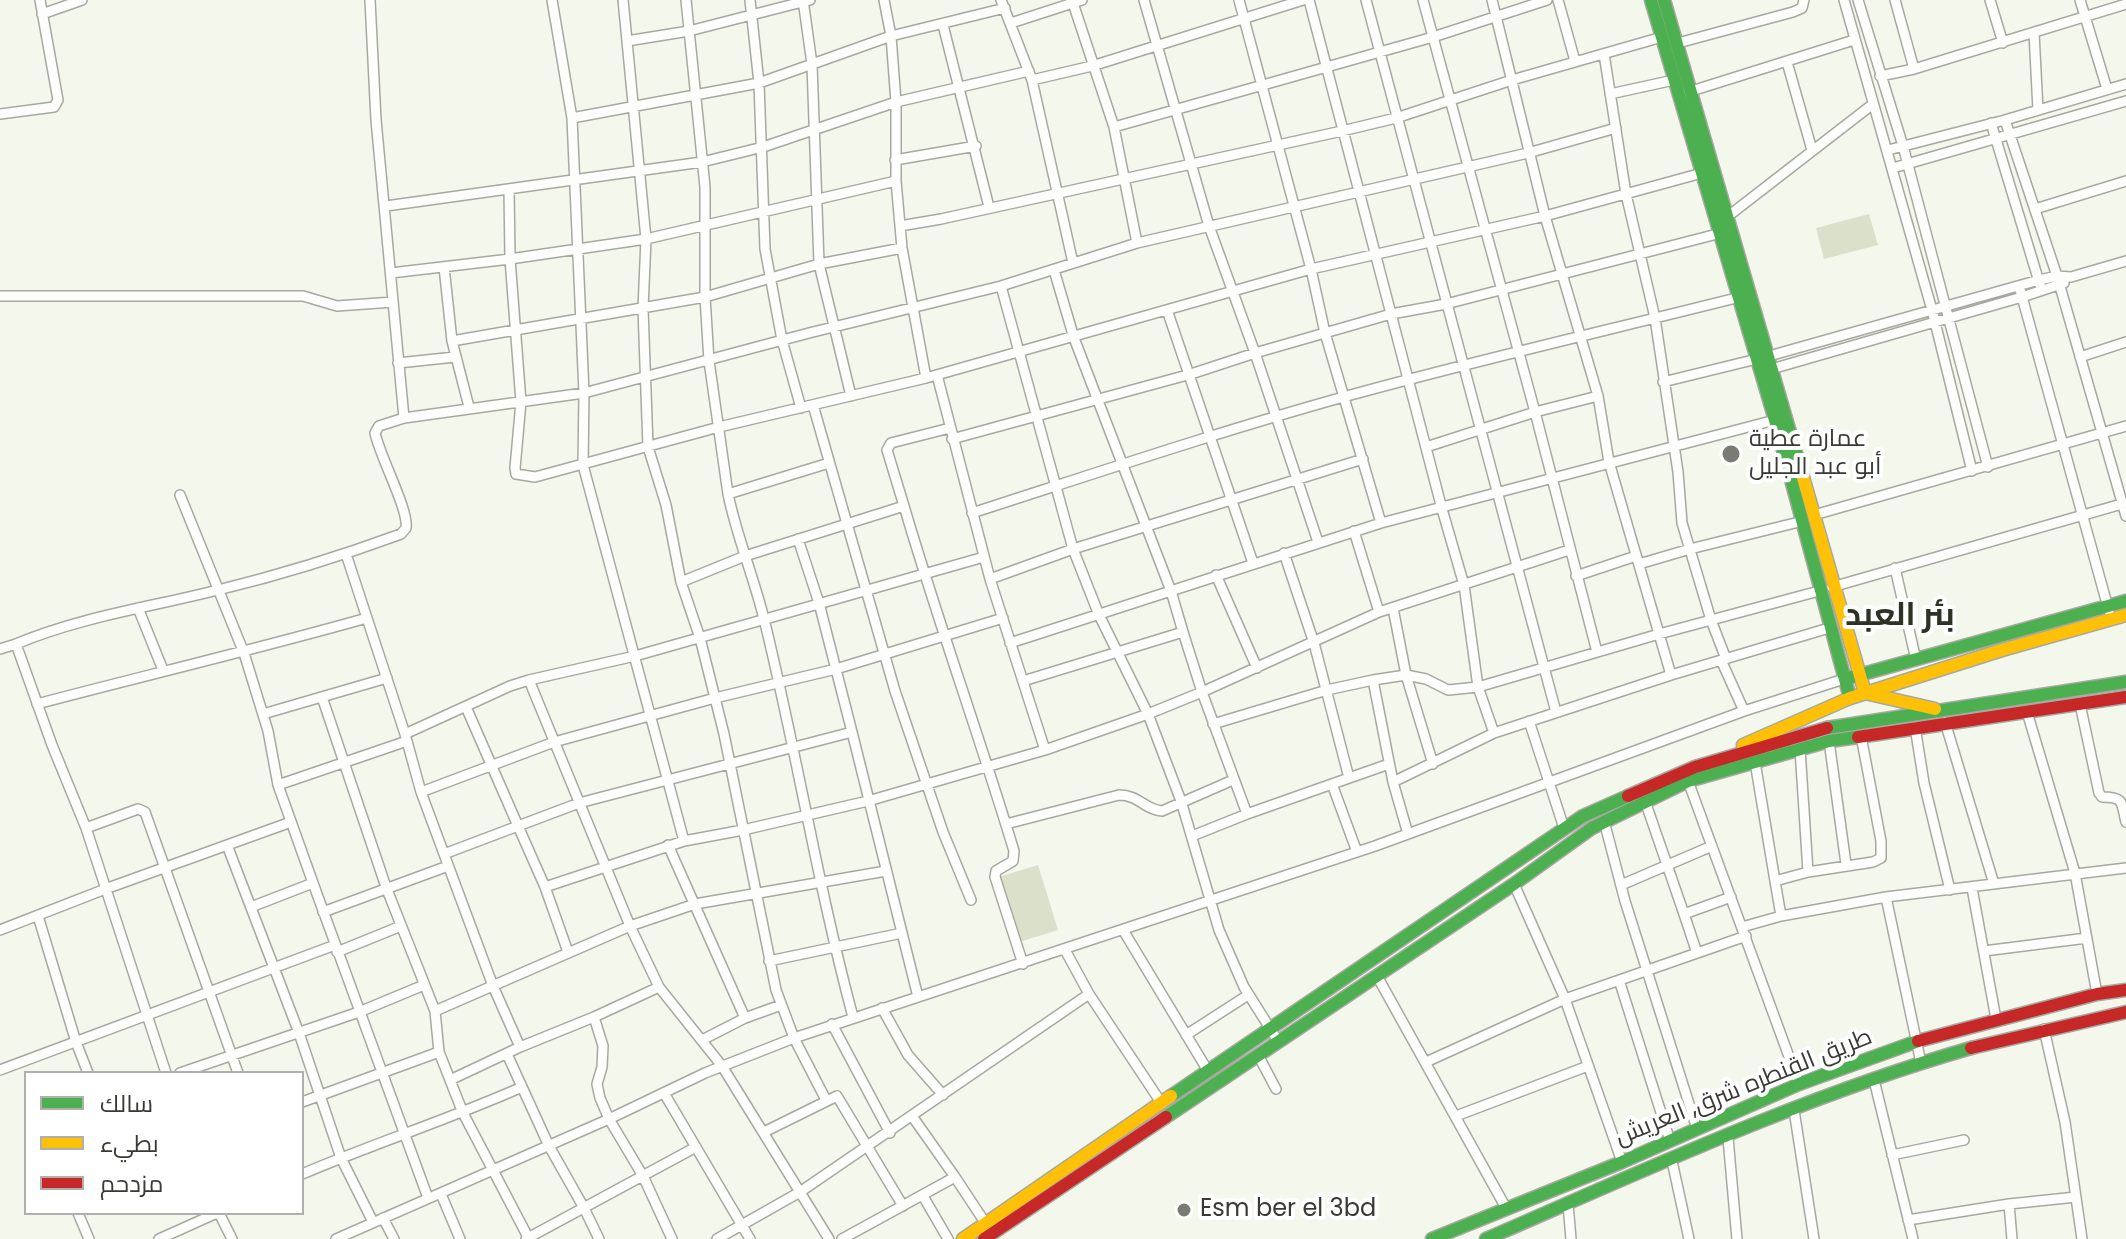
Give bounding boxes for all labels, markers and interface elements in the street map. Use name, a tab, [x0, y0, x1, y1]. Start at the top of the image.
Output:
place label: عمارة عطية أبو عبد الجليل	[1749, 426, 1881, 482]
marker: عمارة عطية أبو عبد الجليل	[1720, 443, 1742, 465]
district label: بئر العبد	[1845, 598, 1955, 636]
street label: طريق القنطره شرق, العريش	[1611, 1023, 1877, 1153]
legend	[24, 1071, 304, 1215]
text: سالك	[100, 1087, 153, 1120]
text: بطيء	[100, 1127, 159, 1160]
text: مزدحم	[100, 1167, 163, 1200]
place label: Esm ber el 3bd	[1200, 1196, 1376, 1224]
marker: Esm ber el 3bd	[1175, 1201, 1193, 1219]

